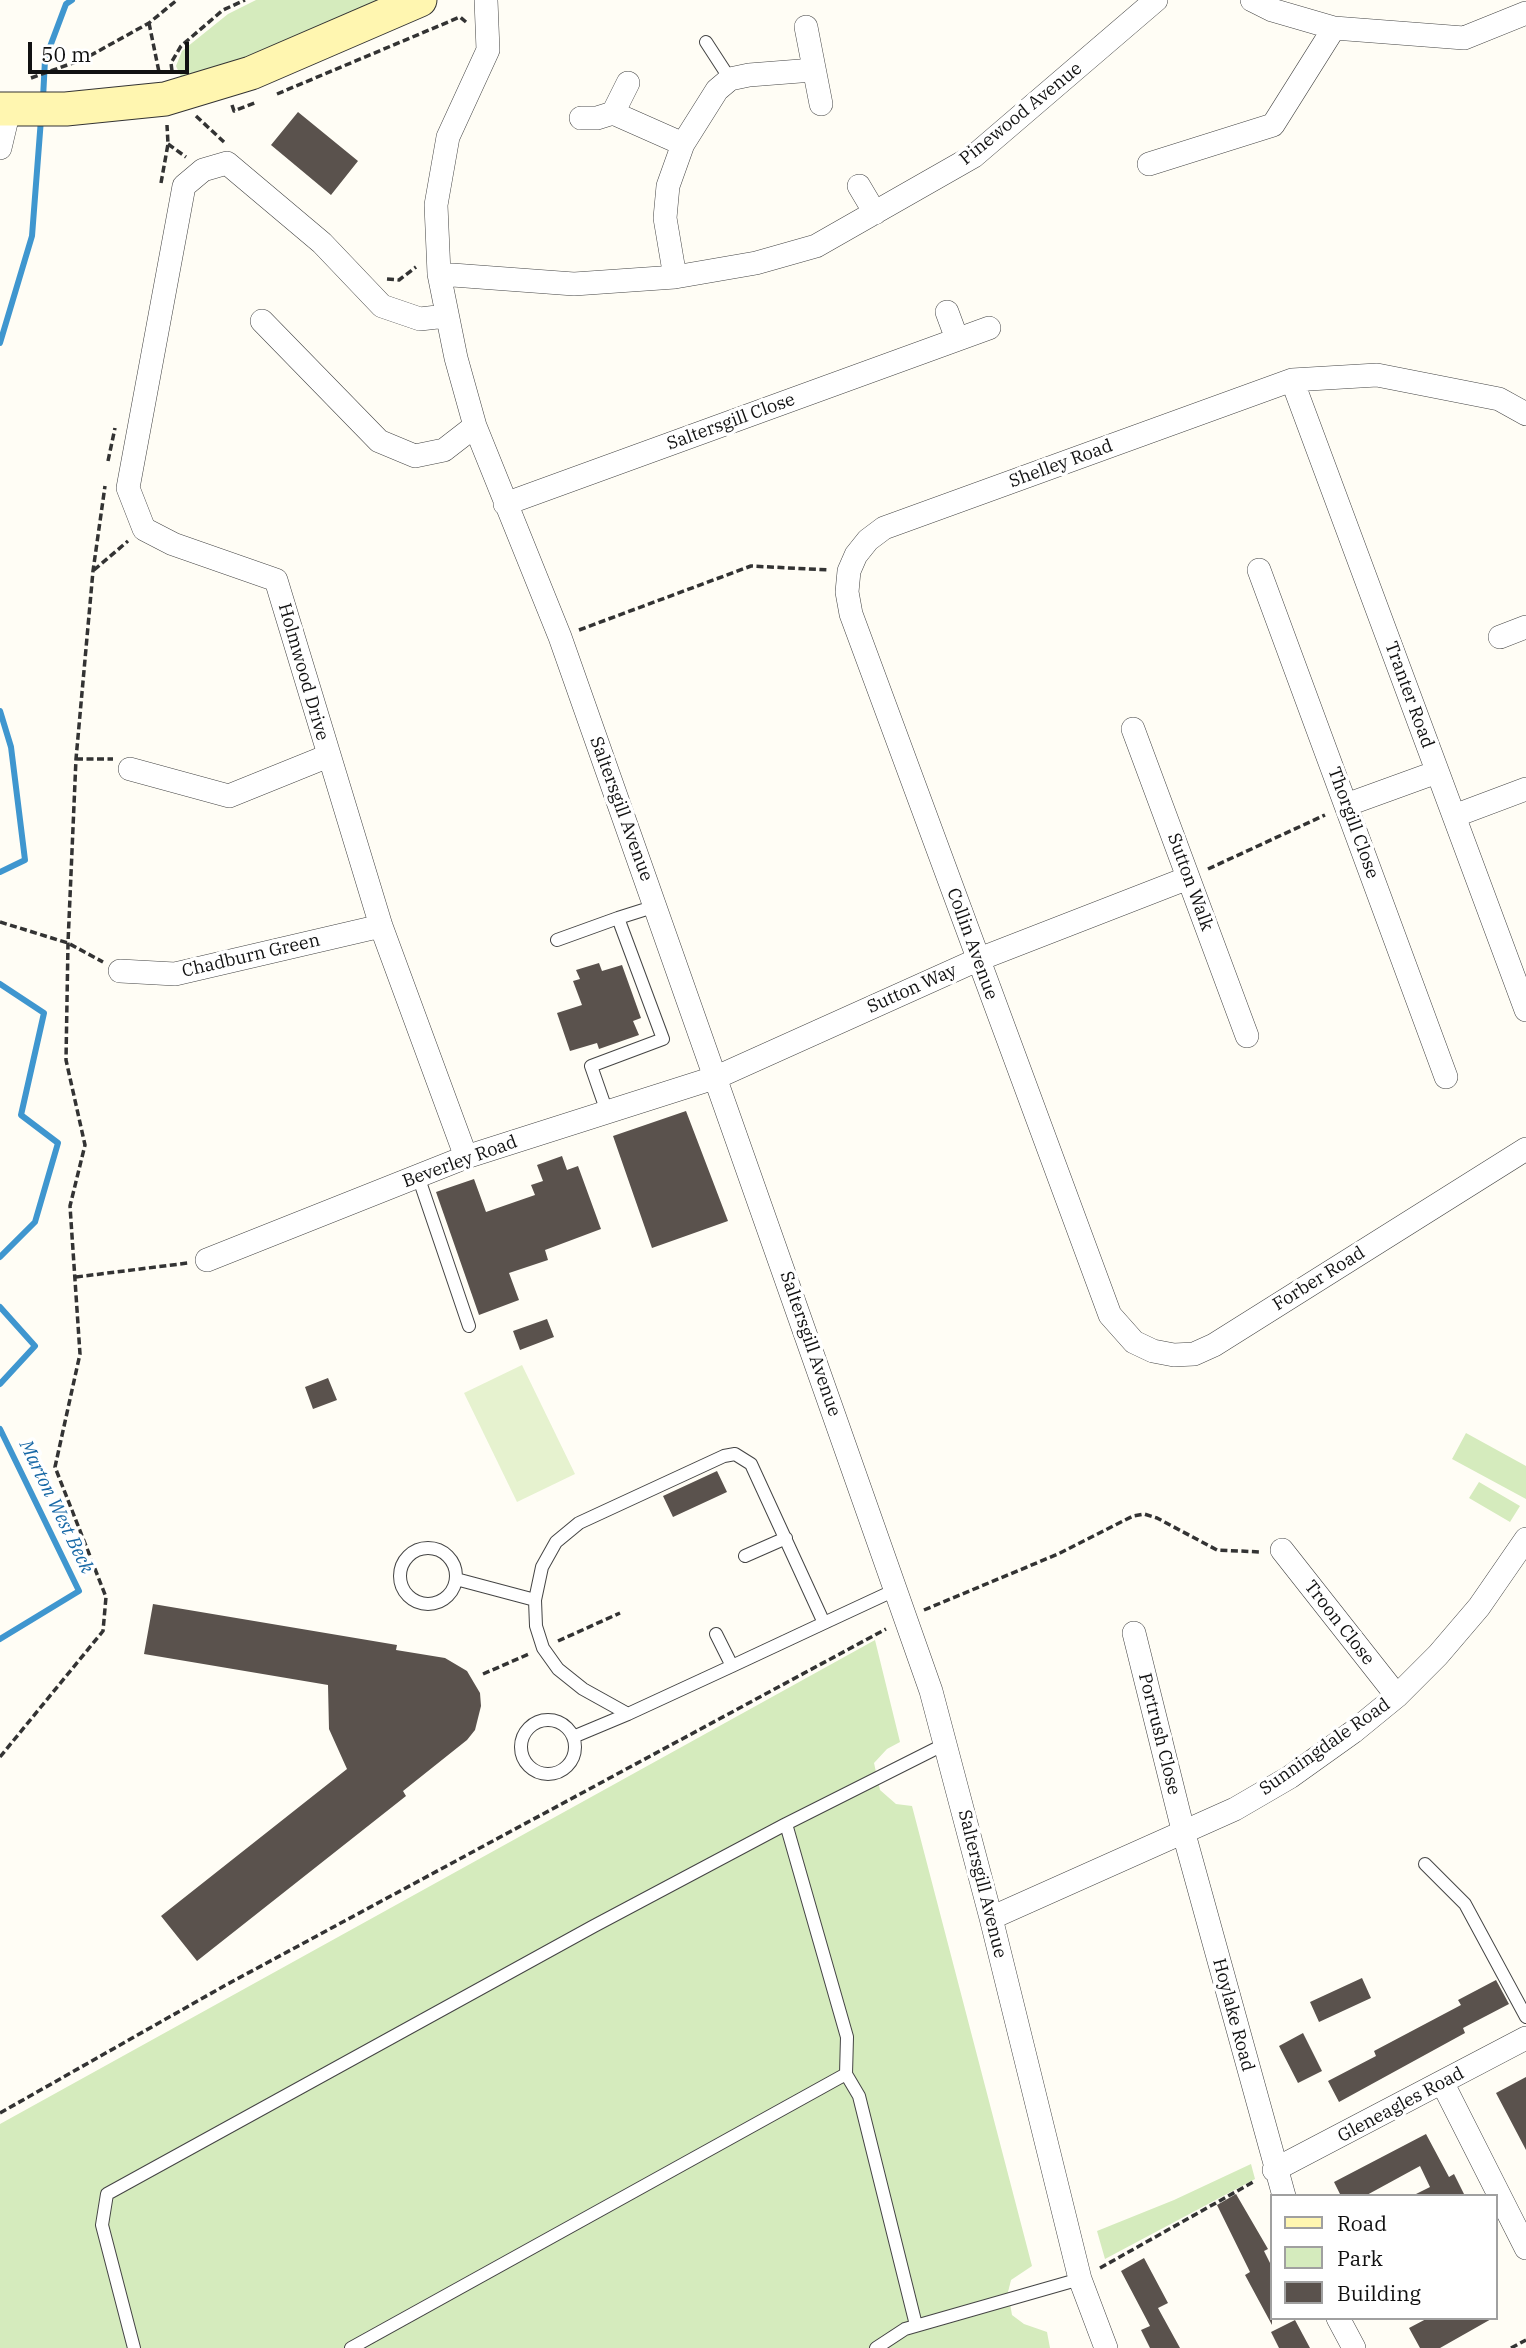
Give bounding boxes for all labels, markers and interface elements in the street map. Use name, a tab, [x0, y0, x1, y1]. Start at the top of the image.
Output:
scale bar	[32, 28, 192, 72]
text: 50 m	[41, 40, 91, 68]
street label: Pinewood Avenue	[956, 58, 1086, 170]
street label: Saltersgill Close	[664, 389, 798, 455]
street label: Shelley Road	[1006, 435, 1116, 493]
street label: Holmwood Drive	[273, 601, 333, 743]
street label: Tranter Road	[1380, 639, 1438, 751]
street label: Saltersgill Avenue	[585, 734, 657, 884]
street label: Thorgill Close	[1323, 764, 1383, 882]
street label: Sutton Walk	[1162, 830, 1218, 934]
street label: Collin Avenue	[942, 885, 1002, 1003]
street label: Chadburn Green	[180, 930, 322, 982]
street label: Sutton Way	[864, 960, 960, 1018]
street label: Beverley Road	[400, 1131, 520, 1193]
street label: Forber Road	[1269, 1242, 1369, 1316]
street label: Saltersgill Avenue	[775, 1269, 845, 1419]
water label: Marton West Beck	[14, 1437, 98, 1577]
street label: Troon Close	[1299, 1576, 1379, 1670]
street label: Portrush Close	[1133, 1671, 1185, 1797]
street label: Sunningdale Road	[1256, 1694, 1394, 1800]
street label: Saltersgill Avenue	[953, 1808, 1011, 1960]
street label: Hoylake Road	[1208, 1956, 1258, 2074]
street label: Gleneagles Road	[1334, 2063, 1468, 2147]
legend	[1270, 2194, 1498, 2320]
text: Road	[1337, 2209, 1387, 2237]
text: Park	[1337, 2244, 1383, 2272]
text: Building	[1337, 2279, 1421, 2307]

